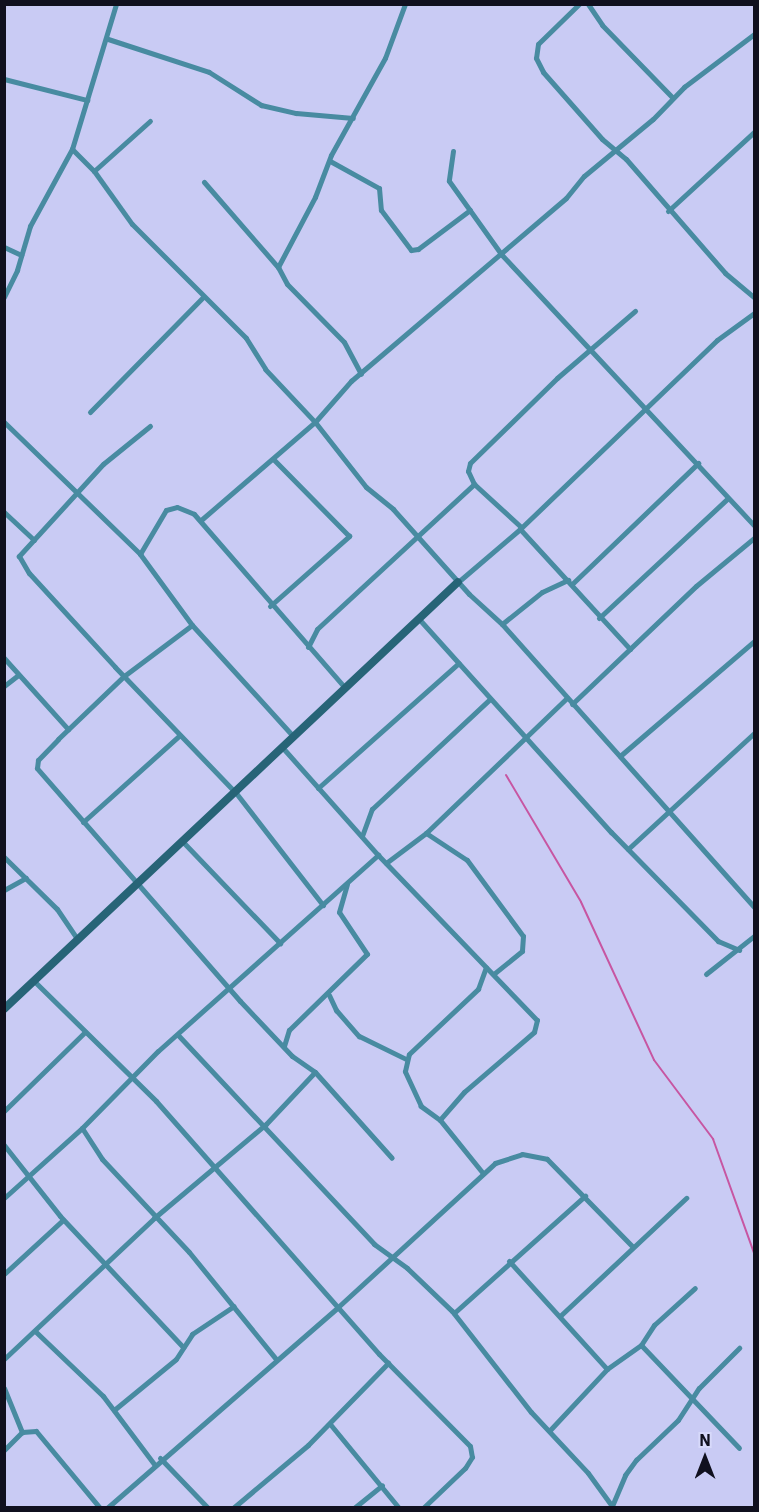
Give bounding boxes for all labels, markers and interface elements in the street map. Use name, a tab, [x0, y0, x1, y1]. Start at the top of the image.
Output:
north arrow	[675, 1428, 735, 1488]
text: N	[699, 1430, 711, 1450]

